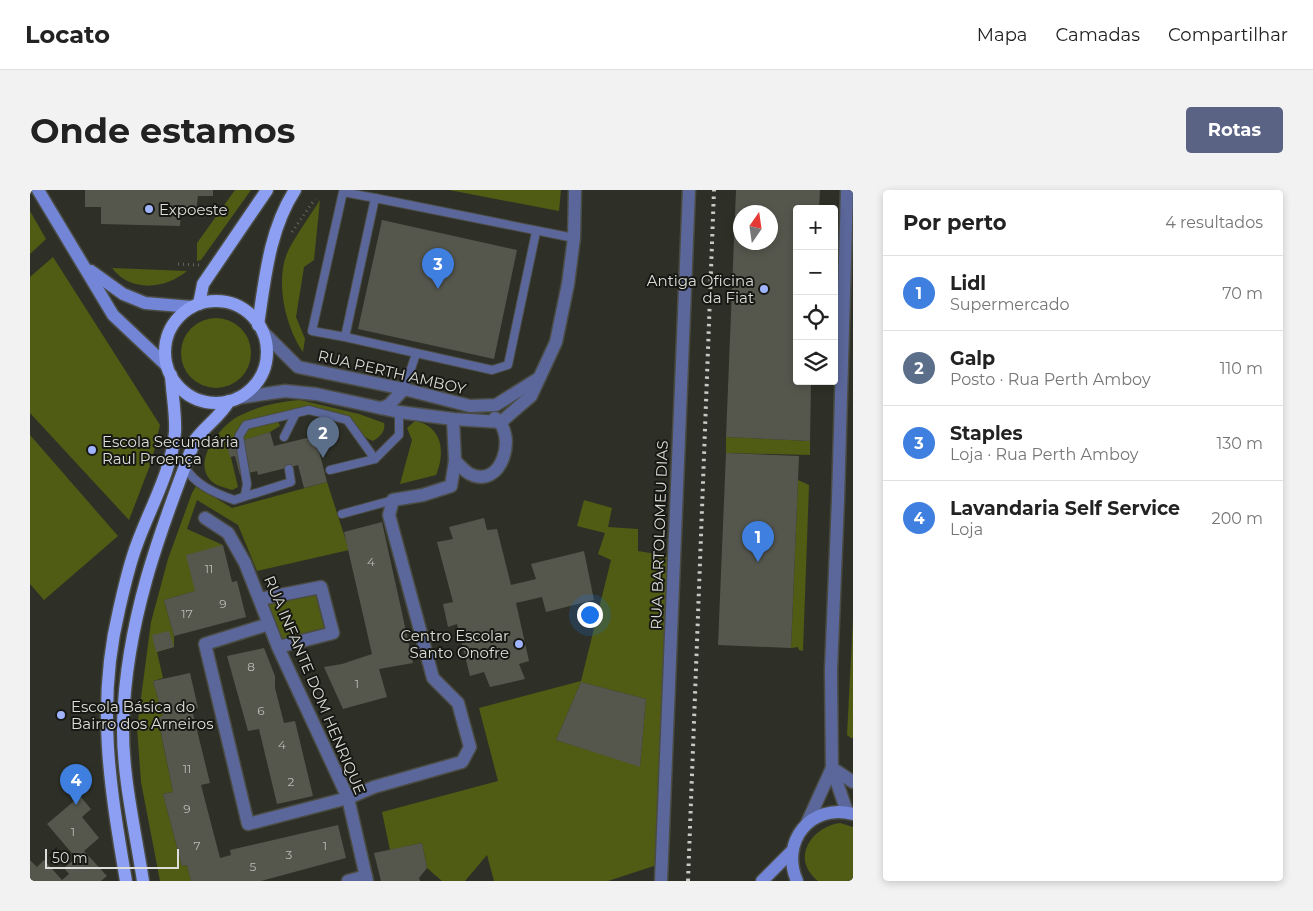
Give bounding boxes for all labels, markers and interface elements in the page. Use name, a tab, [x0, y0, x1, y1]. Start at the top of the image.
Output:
text: Locato	[25, 20, 110, 49]
text: Mapa	[977, 24, 1027, 46]
text: Camadas	[1055, 24, 1140, 46]
text: Compartilhar	[1168, 24, 1288, 46]
button: Rotas	[1186, 107, 1283, 153]
text: Onde estamos	[30, 109, 295, 152]
place label: Expoeste	[159, 200, 228, 219]
marker: Expoeste	[143, 203, 155, 215]
north arrow	[733, 205, 778, 250]
map controls	[793, 205, 838, 385]
button: +	[793, 205, 838, 250]
text: Por perto	[903, 210, 1007, 235]
text: 4 resultados	[1165, 213, 1263, 232]
pin: 3	[422, 248, 454, 289]
button: −	[793, 250, 838, 295]
place label: Antiga Oficina da Fiat	[647, 271, 754, 307]
text: Lidl	[950, 272, 986, 295]
marker: Antiga Oficina da Fiat	[758, 283, 770, 295]
text: 1	[916, 284, 922, 303]
text: 70 m	[1222, 284, 1263, 303]
button: locate	[793, 295, 838, 340]
text: Supermercado	[950, 295, 1070, 314]
button: layers	[793, 340, 838, 385]
street label: RUA PERTH AMBOY	[316, 346, 468, 398]
text: Galp	[950, 347, 995, 370]
text: 2	[914, 359, 924, 378]
text: 110 m	[1220, 359, 1263, 378]
text: Posto · Rua Perth Amboy	[950, 370, 1151, 389]
pin: 2	[307, 417, 339, 458]
text: Staples	[950, 422, 1023, 445]
place label: Escola Secundária Raul Proença	[102, 432, 239, 468]
text: 3	[914, 434, 924, 453]
text: 130 m	[1216, 434, 1263, 453]
street label: RUA BARTOLOMEU DIAS	[646, 440, 672, 630]
marker: Escola Secundária Raul Proença	[86, 444, 98, 456]
text: Loja · Rua Perth Amboy	[950, 445, 1138, 464]
text: Lavandaria Self Service	[950, 497, 1180, 520]
text: 4	[913, 509, 925, 528]
text: 200 m	[1212, 509, 1263, 528]
text: Loja	[950, 520, 983, 539]
pin: 1	[742, 521, 774, 562]
house number: 4	[367, 554, 375, 569]
house number: 11	[205, 561, 213, 576]
street label: RUA INFANTE DOM HENRIQUE	[260, 573, 370, 797]
house number: 9	[219, 596, 227, 611]
your location	[577, 602, 603, 628]
house number: 17	[181, 606, 193, 621]
place label: Centro Escolar Santo Onofre	[400, 626, 509, 662]
marker: Centro Escolar Santo Onofre	[513, 638, 525, 650]
house number: 8	[247, 659, 255, 674]
house number: 1	[355, 676, 359, 691]
place label: Escola Básica do Bairro dos Arneiros	[71, 697, 214, 733]
house number: 6	[257, 703, 265, 718]
marker: Escola Básica do Bairro dos Arneiros	[55, 709, 67, 721]
house number: 4	[278, 737, 286, 752]
house number: 11	[183, 761, 191, 776]
pin: 4	[60, 764, 92, 805]
house number: 2	[288, 774, 295, 789]
house number: 9	[183, 801, 191, 816]
house number: 1	[71, 824, 75, 839]
house number: 7	[193, 838, 201, 853]
house number: 1	[323, 838, 327, 853]
scale bar	[45, 846, 179, 869]
house number: 3	[286, 847, 293, 862]
text: 50 m	[52, 849, 88, 867]
house number: 5	[250, 859, 257, 874]

